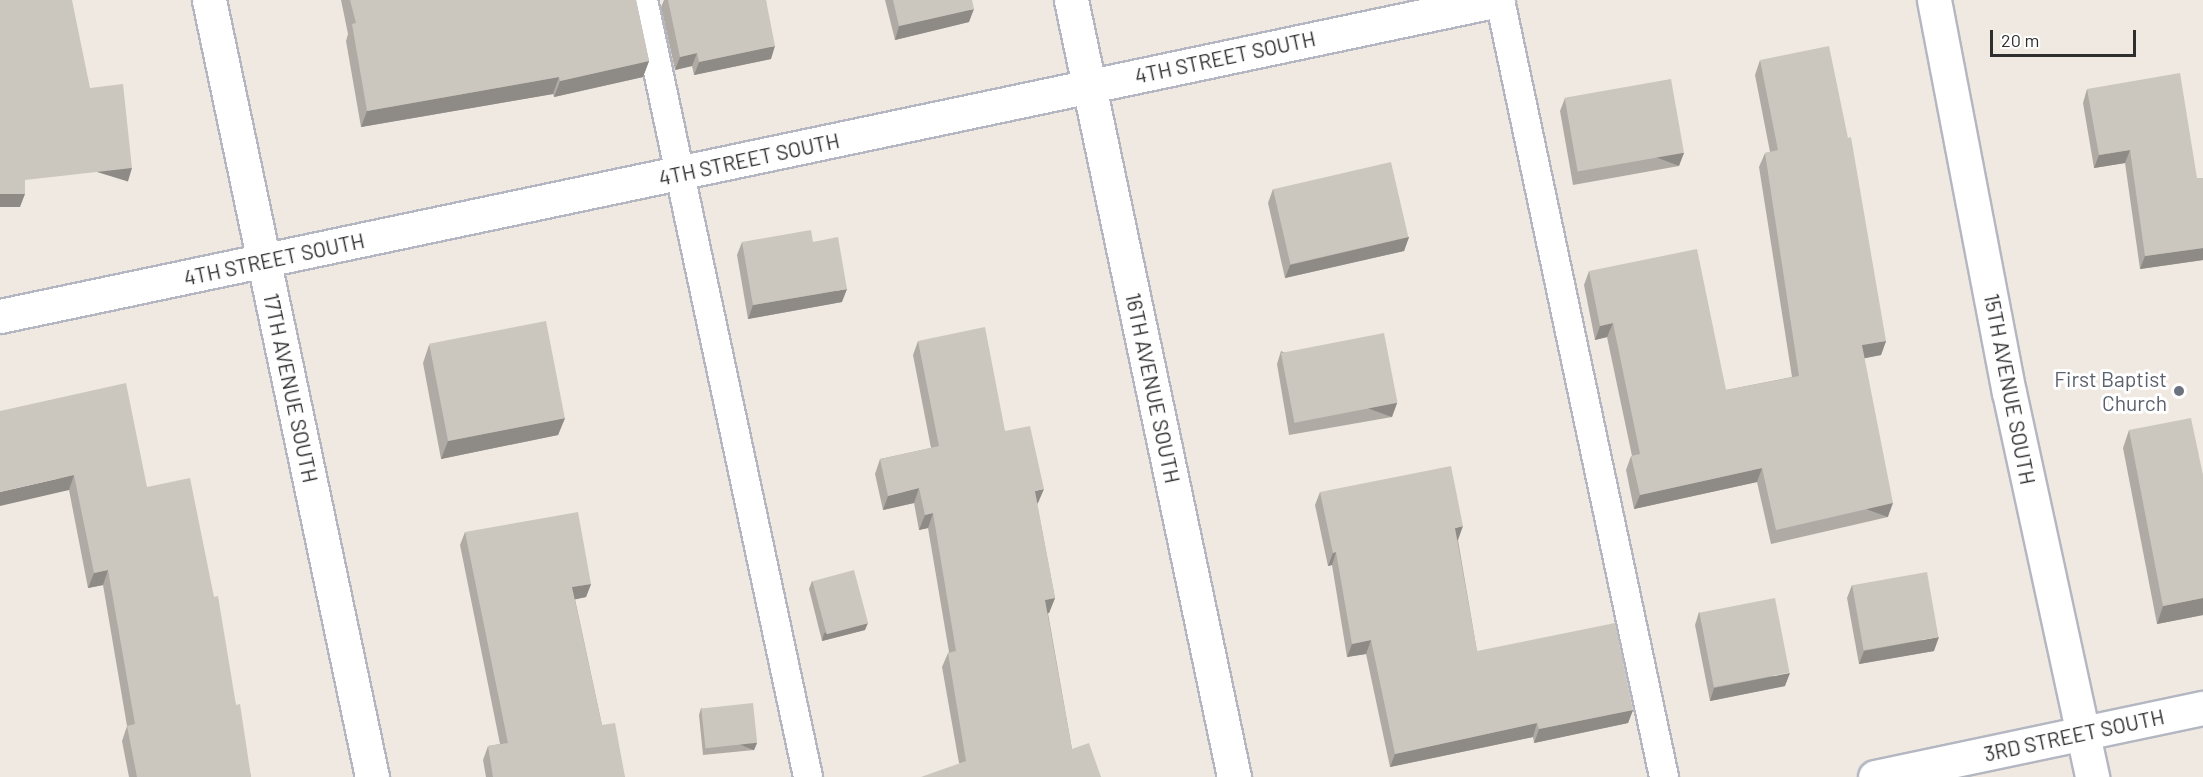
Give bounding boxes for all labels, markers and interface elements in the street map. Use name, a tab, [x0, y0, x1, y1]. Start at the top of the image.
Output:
scale bar	[1993, 18, 2138, 56]
street label: 4TH STREET SOUTH	[1132, 26, 1318, 88]
text: 20 m	[2001, 29, 2039, 51]
street label: 4TH STREET SOUTH	[656, 128, 842, 190]
street label: 4TH STREET SOUTH	[181, 228, 367, 290]
street label: 17TH AVENUE SOUTH	[259, 291, 323, 485]
street label: 16TH AVENUE SOUTH	[1121, 291, 1185, 485]
street label: 15TH AVENUE SOUTH	[1979, 291, 2041, 487]
place label: First Baptist Church	[2054, 366, 2167, 416]
marker: First Baptist Church	[2172, 384, 2186, 398]
street label: 3RD STREET SOUTH	[1982, 704, 2166, 766]

